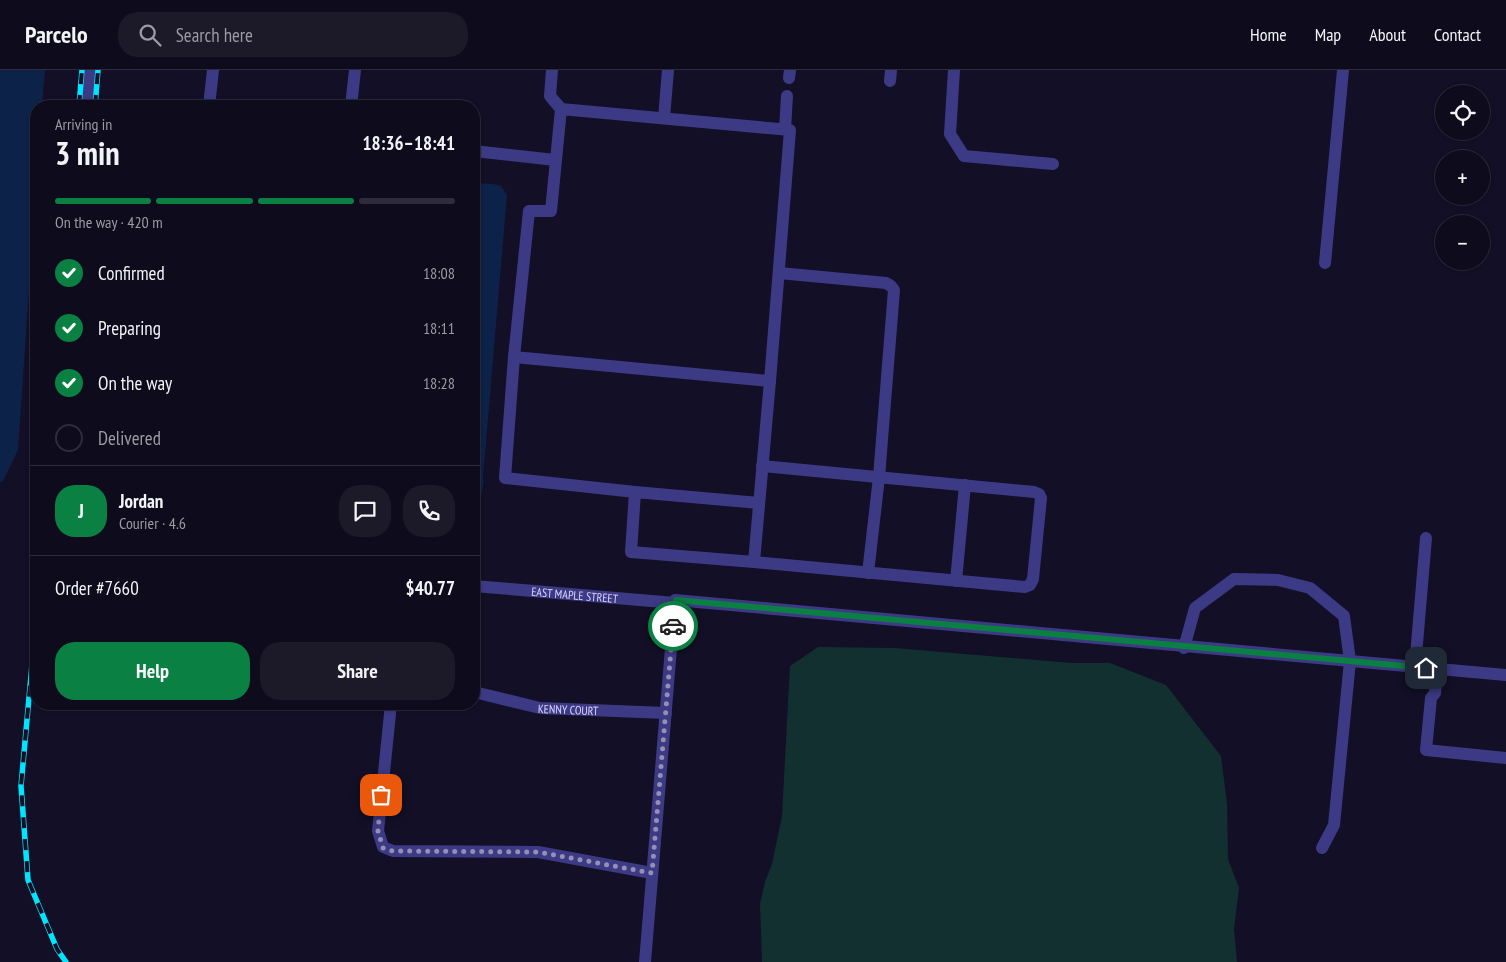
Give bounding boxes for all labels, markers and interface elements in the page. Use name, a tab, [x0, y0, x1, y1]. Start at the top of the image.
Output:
search box	[118, 12, 468, 57]
text: Parcelo	[25, 19, 88, 50]
icon: search	[136, 21, 164, 49]
text: Search here	[176, 23, 253, 47]
text: Home	[1250, 23, 1287, 46]
text: Map	[1315, 23, 1341, 46]
text: About	[1369, 23, 1406, 46]
text: Contact	[1434, 23, 1481, 46]
map controls	[1435, 85, 1490, 270]
button: locate	[1435, 85, 1490, 140]
text: Arriving in	[55, 114, 112, 134]
text: 18:36–18:41	[362, 131, 455, 155]
text: 3 min	[55, 132, 120, 174]
button: +	[1435, 150, 1490, 205]
text: On the way · 420 m	[55, 212, 163, 232]
button: −	[1435, 215, 1490, 270]
icon: check	[55, 259, 83, 287]
text: Confirmed	[98, 261, 165, 285]
text: 18:08	[423, 263, 455, 283]
icon: check	[55, 314, 83, 342]
text: Preparing	[98, 316, 161, 340]
text: 18:11	[423, 318, 455, 338]
icon: check	[55, 369, 83, 397]
text: On the way	[98, 371, 172, 395]
text: 18:28	[423, 373, 455, 393]
text: Delivered	[98, 426, 161, 450]
button: chat	[339, 485, 391, 537]
button: phone	[403, 485, 455, 537]
text: Jordan	[119, 489, 163, 513]
text: J	[78, 499, 84, 523]
text: Courier · 4.6	[119, 513, 186, 533]
text: Order #7660	[55, 576, 139, 600]
text: $40.77	[406, 576, 455, 600]
street label: EAST MAPLE STREET	[531, 583, 619, 606]
courier	[648, 601, 698, 651]
icon: car	[659, 612, 687, 640]
button: Help	[55, 642, 250, 700]
button: Share	[260, 642, 455, 700]
pin	[1405, 647, 1447, 689]
icon: home	[1412, 654, 1440, 682]
street label: KENNY COURT	[538, 700, 599, 718]
pin	[360, 774, 402, 816]
icon: bag	[367, 781, 395, 809]

